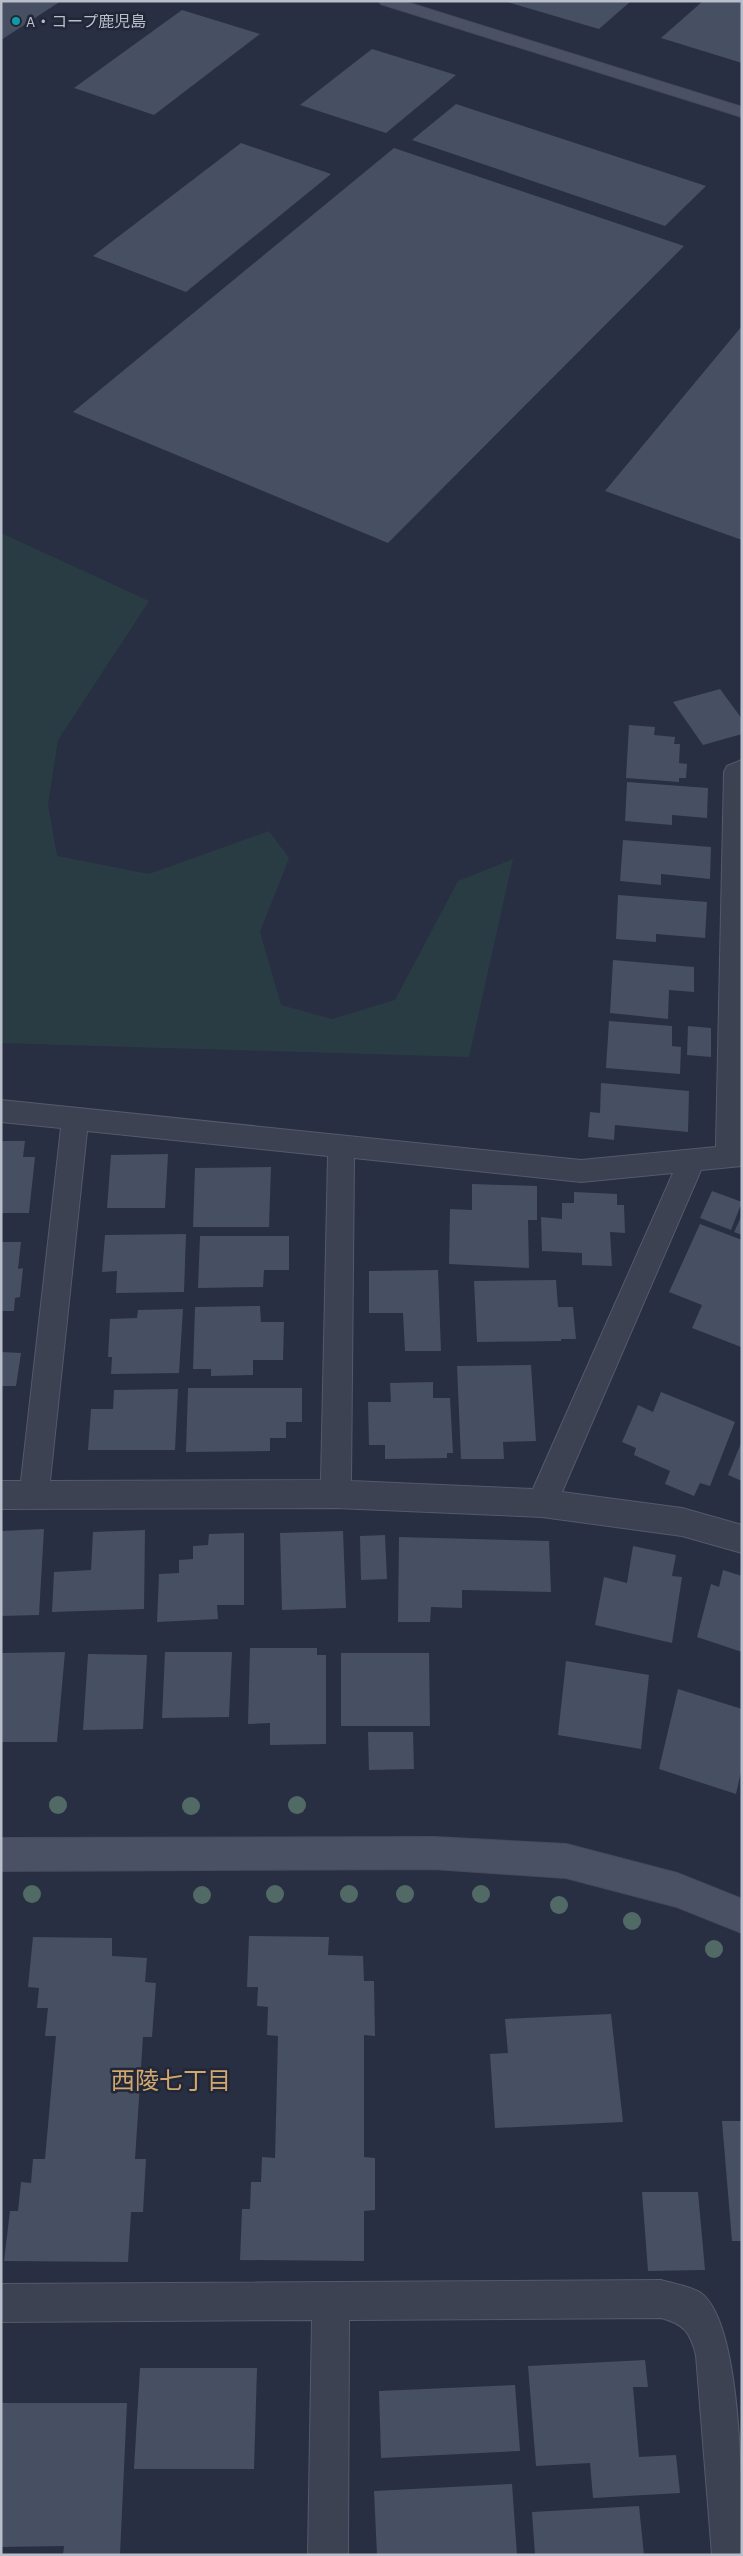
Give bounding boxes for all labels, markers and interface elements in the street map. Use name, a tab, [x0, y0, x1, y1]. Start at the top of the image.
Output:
place label: A・コープ鹿児島	[26, 12, 146, 31]
marker: A・コープ鹿児島	[10, 15, 22, 27]
district label: 西陵七丁目	[111, 2067, 231, 2095]

